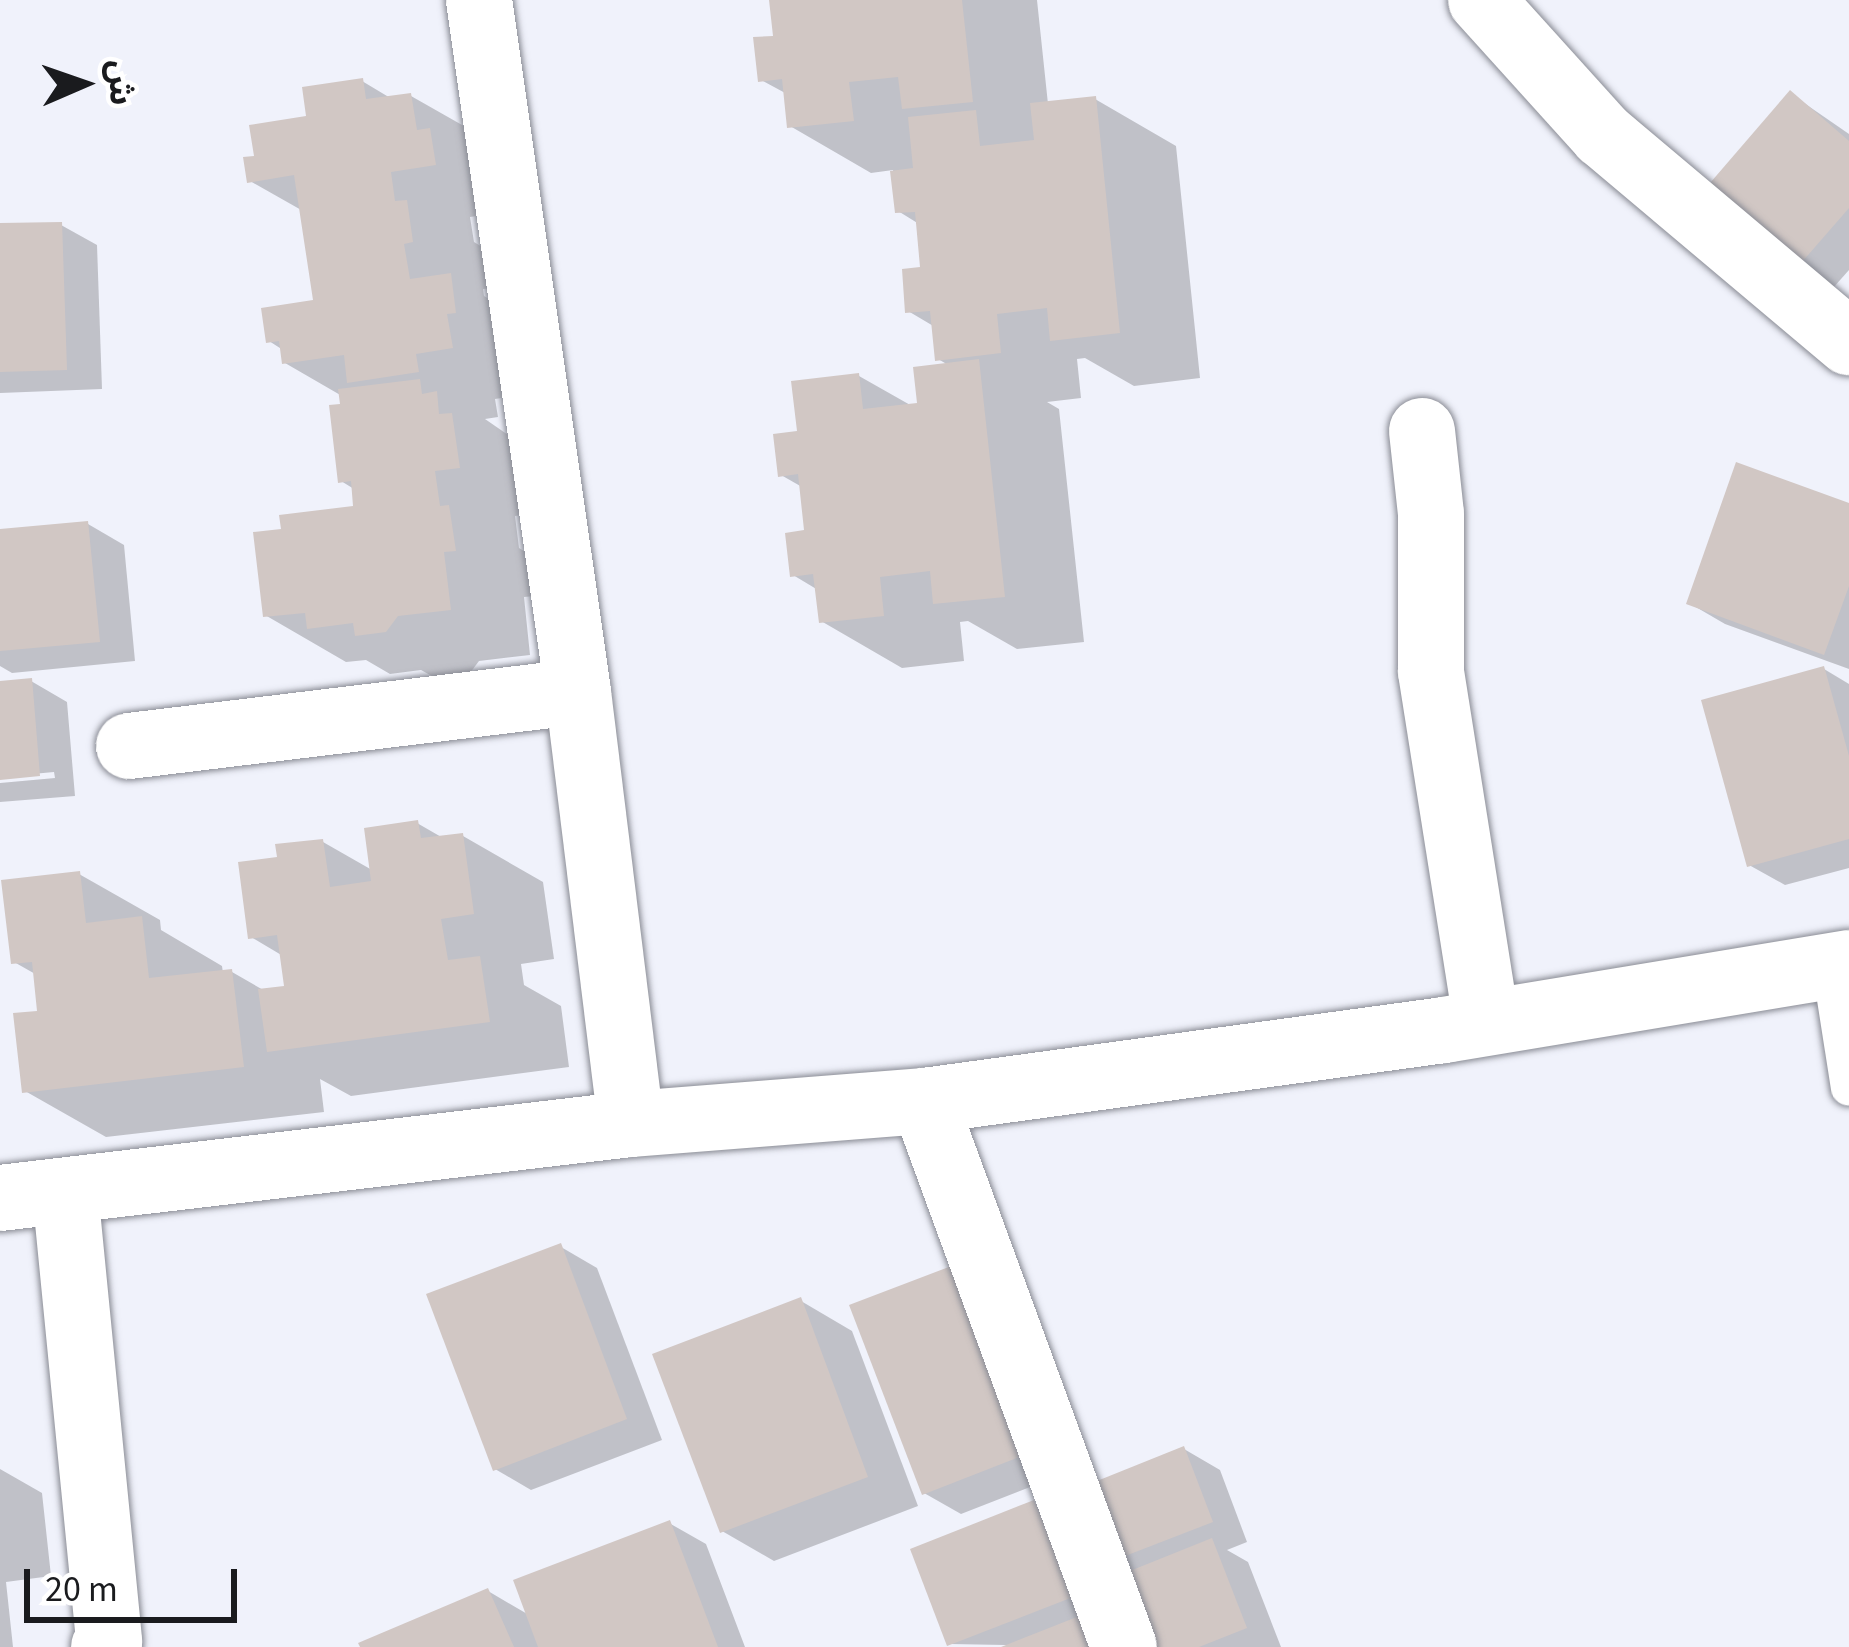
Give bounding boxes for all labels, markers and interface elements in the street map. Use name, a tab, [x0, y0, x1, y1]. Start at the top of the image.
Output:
north arrow	[24, 24, 144, 144]
text: ش	[96, 59, 145, 106]
scale bar	[30, 1545, 243, 1619]
text: 20 m	[45, 1564, 118, 1615]

